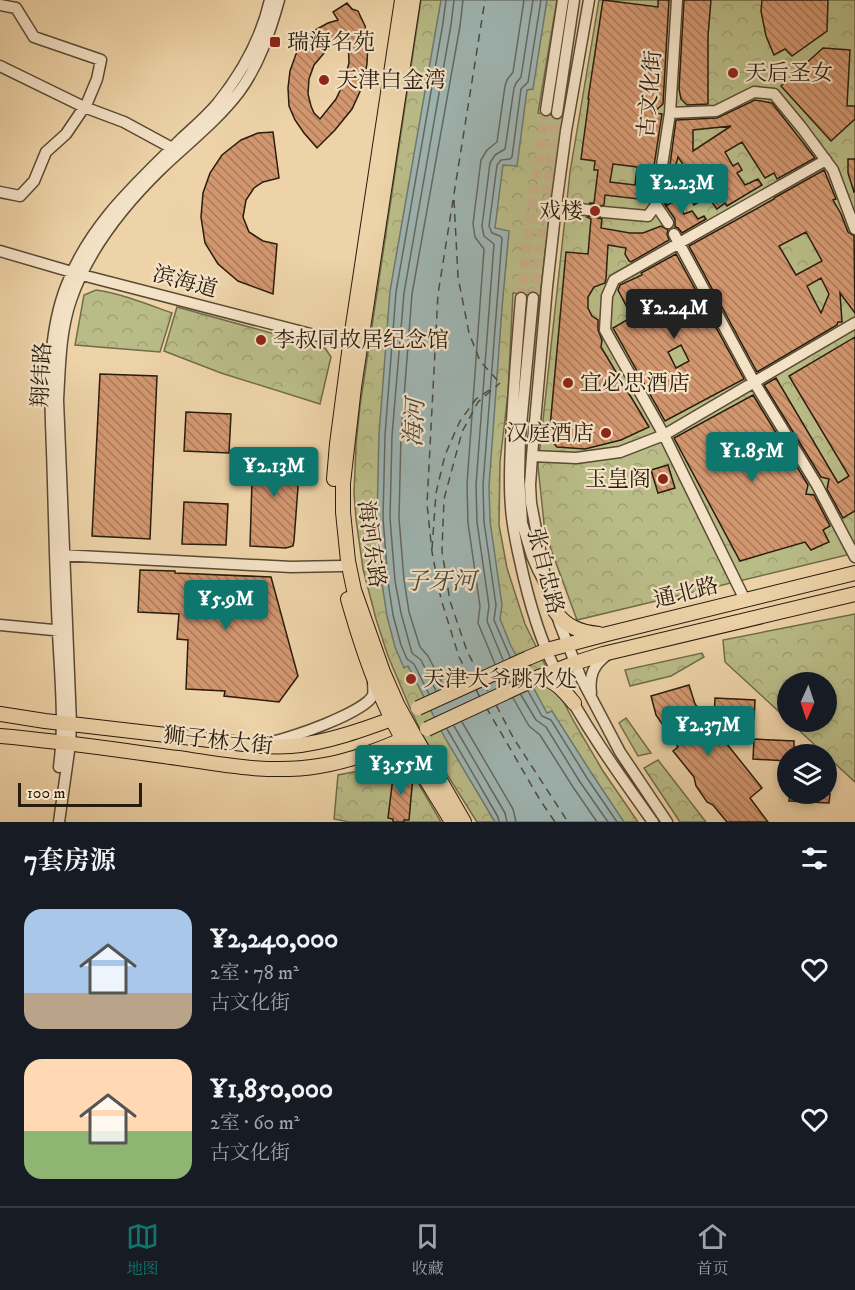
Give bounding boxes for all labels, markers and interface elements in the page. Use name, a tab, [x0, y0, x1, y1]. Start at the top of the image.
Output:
place label: 瑞海名苑	[287, 29, 375, 56]
marker: 瑞海名苑	[268, 35, 282, 49]
street label: 古文化街	[633, 49, 667, 139]
place label: 天后圣女	[745, 60, 833, 87]
marker: 天后圣女	[726, 66, 740, 80]
place label: 天津白金湾	[336, 67, 446, 94]
marker: 天津白金湾	[317, 73, 331, 87]
pin: ¥2.23M	[633, 164, 731, 215]
text: ¥2.23M	[650, 171, 714, 196]
place label: 戏楼	[539, 198, 583, 225]
marker: 戏楼	[588, 204, 602, 218]
street label: 滨海道	[150, 260, 220, 304]
pin: ¥2.24M	[625, 289, 723, 340]
text: ¥2.24M	[640, 296, 708, 321]
place label: 李叔同故居纪念馆	[273, 327, 449, 354]
marker: 李叔同故居纪念馆	[254, 333, 268, 347]
street label: 翔纬路	[27, 341, 57, 409]
place label: 宜必思酒店	[580, 370, 690, 397]
marker: 宜必思酒店	[561, 376, 575, 390]
water label: 海河	[399, 394, 431, 448]
place label: 汉庭酒店	[506, 420, 594, 447]
marker: 汉庭酒店	[599, 426, 613, 440]
pin: ¥1.85M	[703, 432, 801, 483]
text: ¥1.85M	[720, 439, 784, 464]
pin: ¥2.13M	[225, 447, 323, 498]
text: ¥2.13M	[243, 454, 305, 479]
place label: 玉皇阁	[585, 466, 651, 493]
marker: 玉皇阁	[656, 472, 670, 486]
street label: 海河东路	[352, 499, 390, 589]
street label: 张自忠路	[521, 525, 569, 617]
water label: 子牙河	[404, 567, 480, 597]
street label: 通北路	[651, 572, 721, 614]
pin: ¥5.9M	[184, 580, 268, 631]
text: ¥5.9M	[198, 587, 254, 612]
place label: 天津大爷跳水处	[423, 666, 577, 693]
marker: 天津大爷跳水处	[404, 672, 418, 686]
north arrow	[777, 672, 837, 732]
map controls	[777, 672, 837, 804]
pin: ¥2.37M	[659, 706, 757, 757]
text: ¥2.37M	[676, 713, 740, 738]
street label: 狮子林大街	[162, 722, 274, 760]
button: layers	[777, 744, 837, 804]
pin: ¥3.55M	[352, 745, 450, 796]
text: ¥3.55M	[369, 752, 433, 777]
scale bar	[18, 780, 142, 808]
text: 100 m	[27, 783, 66, 803]
icon: filters	[798, 842, 831, 875]
text: 7套房源	[24, 845, 116, 878]
text: ¥2,240,000	[210, 923, 338, 956]
icon: home	[72, 933, 144, 1005]
icon: heart	[798, 953, 831, 986]
text: 2室 · 78 m²	[210, 961, 299, 986]
text: 古文化街	[210, 991, 290, 1016]
text: ¥1,850,000	[210, 1073, 333, 1106]
icon: home	[72, 1083, 144, 1155]
icon: heart	[798, 1103, 831, 1136]
text: 2室 · 60 m²	[210, 1111, 300, 1136]
text: 古文化街	[210, 1141, 290, 1166]
tab: 地图	[126, 1220, 159, 1279]
tab: 收藏	[411, 1220, 444, 1279]
tab: 首页	[696, 1220, 729, 1279]

